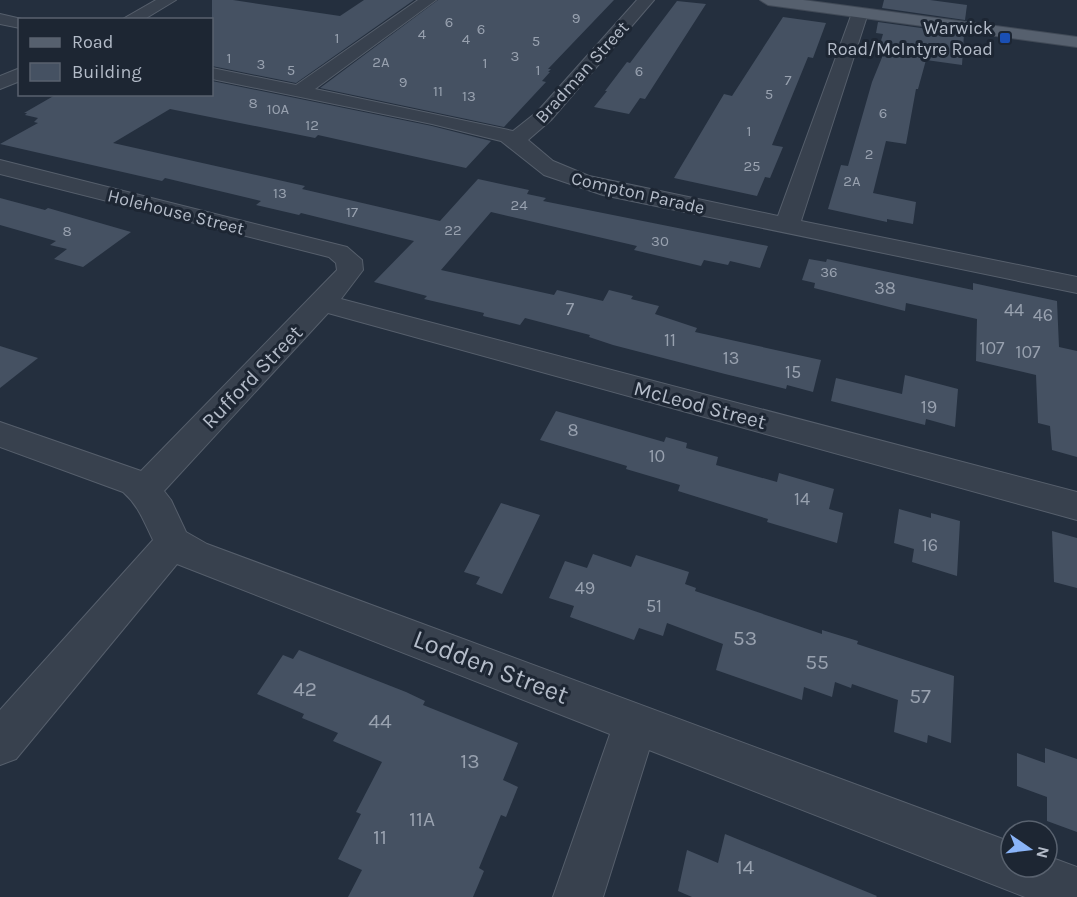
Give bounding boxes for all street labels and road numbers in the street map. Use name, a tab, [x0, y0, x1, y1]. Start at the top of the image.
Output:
street label: Bradman Street	[530, 16, 634, 128]
street label: Compton Parade	[569, 167, 707, 219]
street label: Holehouse Street	[105, 184, 247, 240]
street label: Rufford Street	[197, 320, 307, 434]
street label: McLeod Street	[631, 376, 769, 434]
street label: Lodden Street	[409, 623, 573, 711]

